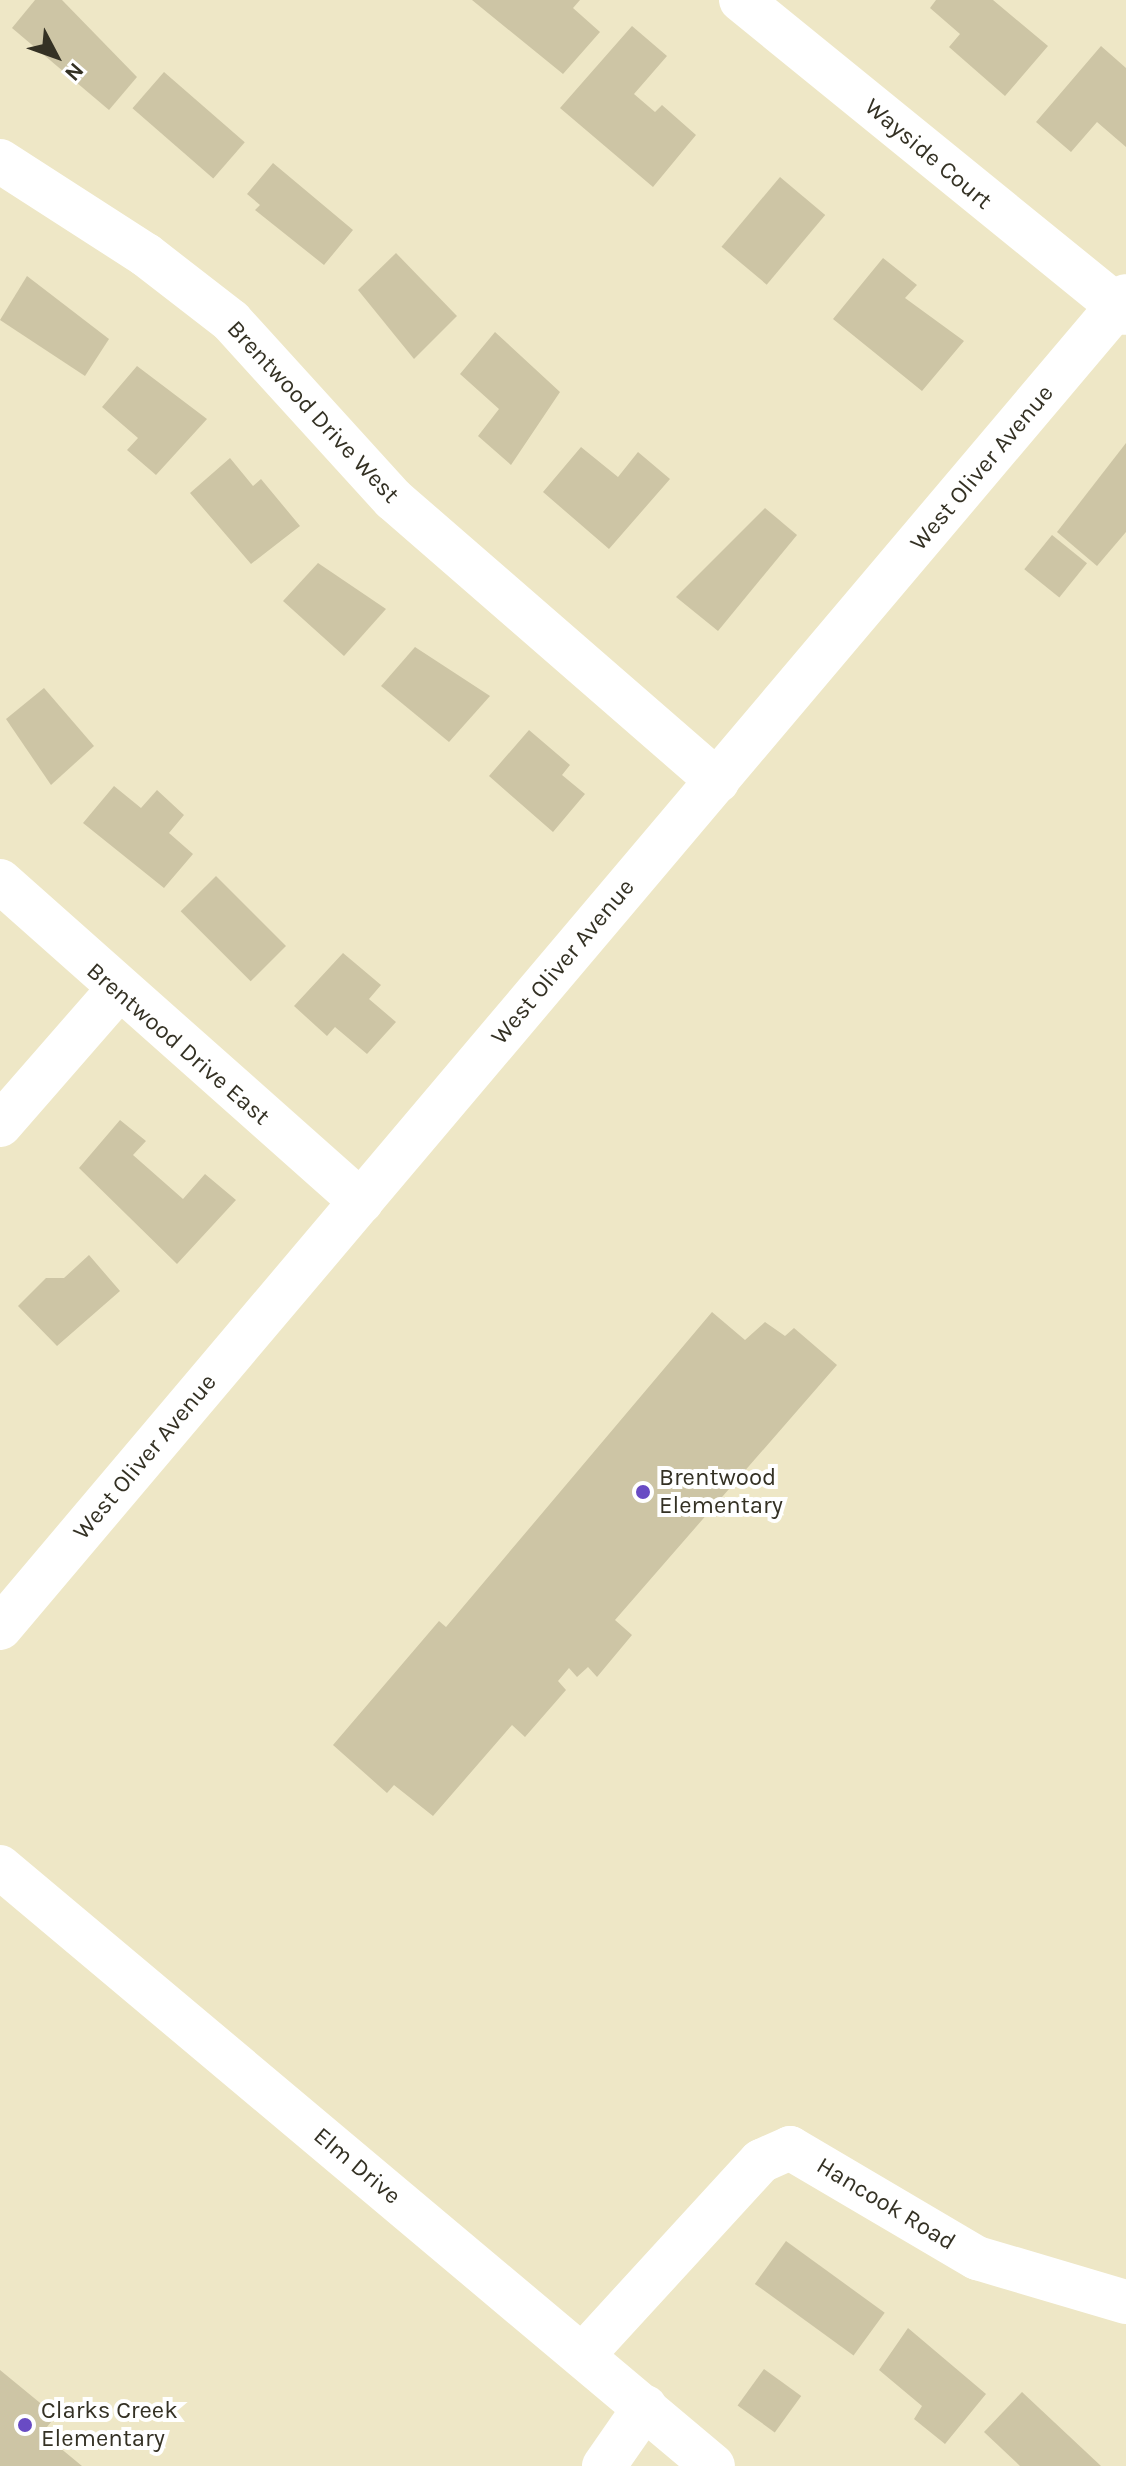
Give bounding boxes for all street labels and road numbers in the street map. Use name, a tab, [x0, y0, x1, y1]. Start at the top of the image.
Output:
street label: Wayside Court	[859, 92, 997, 216]
street label: Brentwood Drive West	[221, 315, 405, 509]
street label: West Oliver Avenue	[904, 379, 1060, 557]
street label: West Oliver Avenue	[485, 873, 641, 1051]
street label: Brentwood Drive East	[81, 957, 275, 1131]
street label: West Oliver Avenue	[67, 1368, 223, 1546]
street label: Elm Drive	[308, 2121, 406, 2211]
street label: Hancook Road	[811, 2151, 961, 2257]

